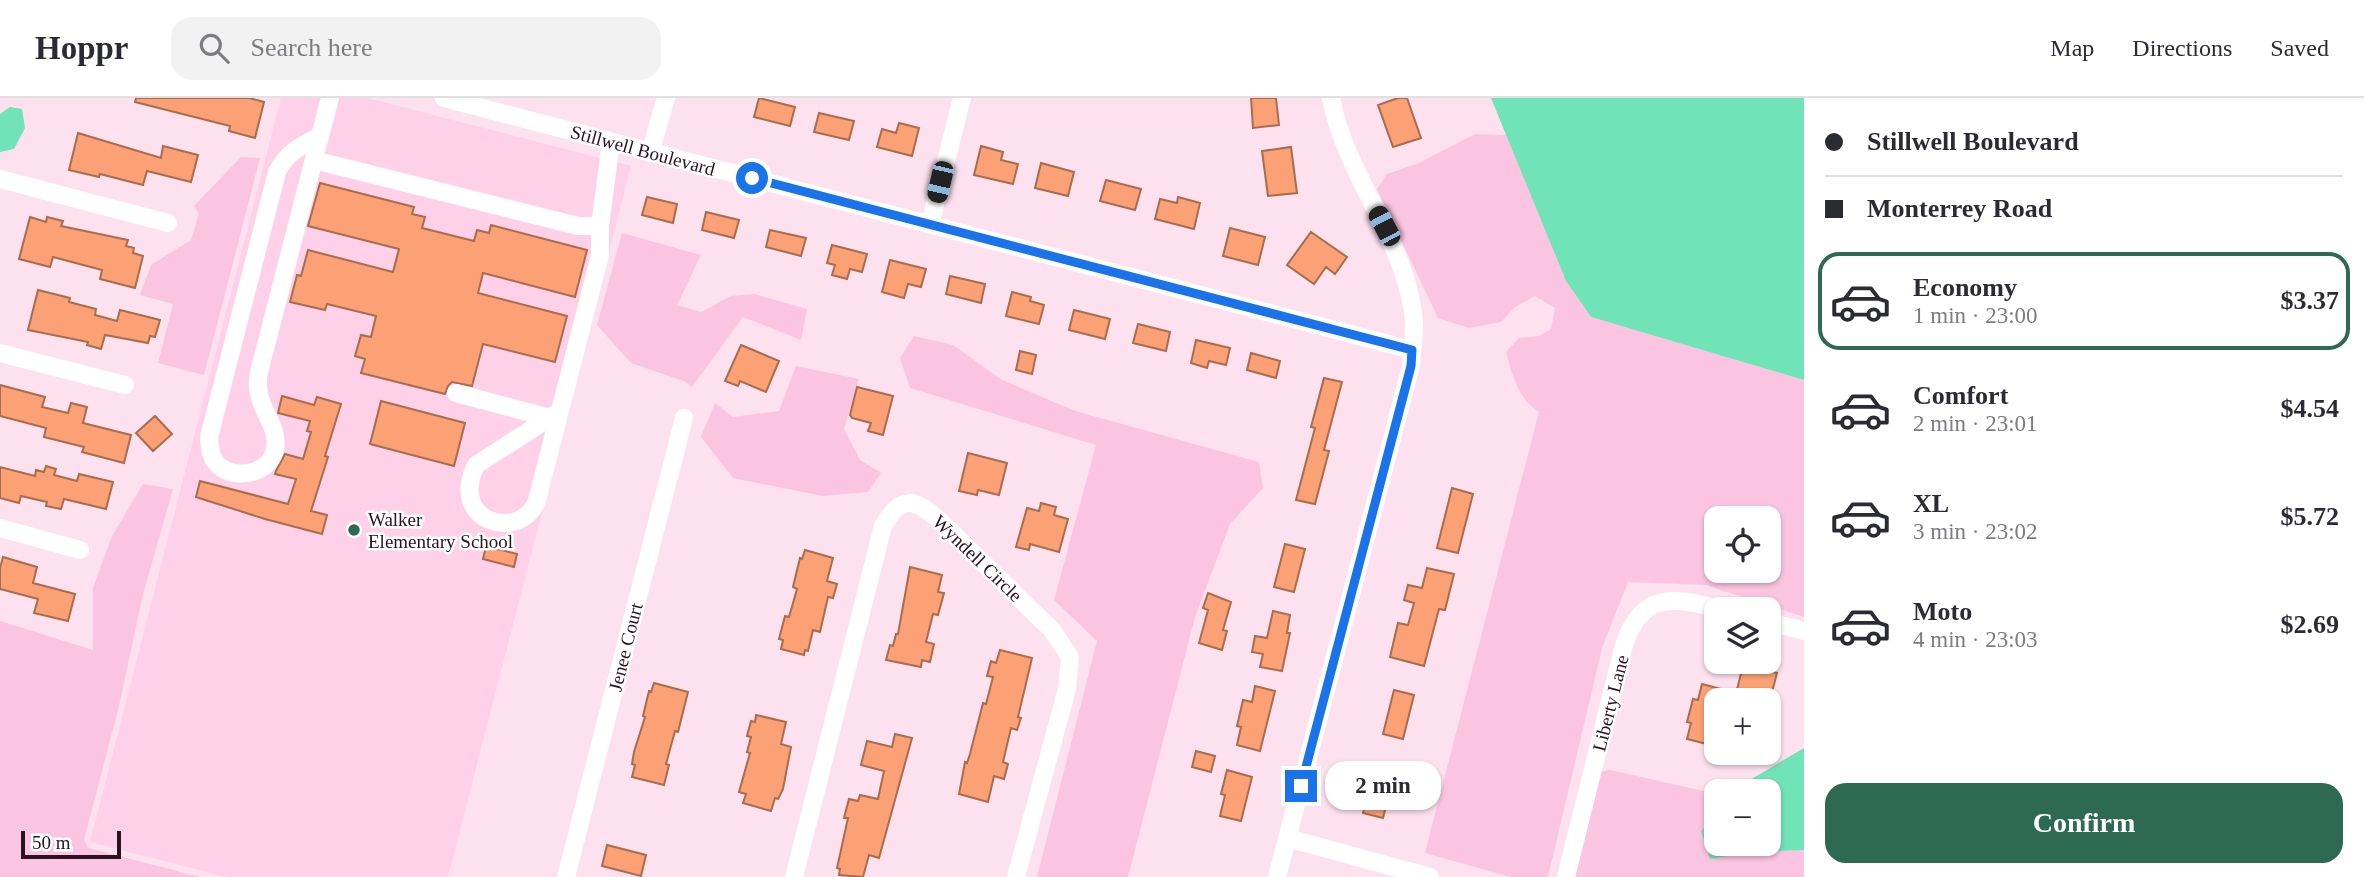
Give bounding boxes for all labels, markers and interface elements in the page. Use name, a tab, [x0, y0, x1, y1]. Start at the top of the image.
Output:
search box	[171, 17, 661, 80]
icon: search	[195, 29, 233, 67]
text: Hoppr	[35, 30, 129, 66]
text: Search here	[251, 33, 373, 62]
text: Map	[2050, 35, 2094, 61]
text: Directions	[2132, 35, 2232, 61]
text: Saved	[2270, 35, 2329, 61]
street label: Stillwell Boulevard	[569, 121, 718, 180]
text: Stillwell Boulevard	[1867, 127, 2079, 156]
car	[926, 159, 955, 205]
route start	[736, 162, 768, 194]
text: Monterrey Road	[1867, 194, 2052, 223]
car	[1365, 203, 1404, 249]
icon: car	[1829, 270, 1892, 333]
text: Economy	[1913, 273, 2017, 302]
text: $3.37	[2281, 286, 2339, 315]
text: 1 min · 23:00	[1913, 303, 2038, 328]
icon: car	[1829, 378, 1892, 441]
text: Comfort	[1913, 381, 2008, 410]
text: $4.54	[2281, 394, 2339, 423]
text: 2 min · 23:01	[1913, 411, 2038, 436]
icon: car	[1829, 486, 1892, 549]
text: XL	[1913, 489, 1949, 518]
text: $5.72	[2281, 502, 2339, 531]
map controls	[1704, 506, 1781, 856]
button: locate	[1704, 506, 1781, 583]
place label: Walker Elementary School	[368, 509, 513, 552]
street label: Wyndell Circle	[929, 511, 1026, 606]
text: 3 min · 23:02	[1913, 519, 2038, 544]
marker: Walker Elementary School	[346, 522, 362, 538]
icon: car	[1829, 594, 1892, 657]
button: layers	[1704, 597, 1781, 674]
text: Moto	[1913, 597, 1972, 626]
street label: Jenee Court	[604, 600, 647, 693]
text: $2.69	[2281, 610, 2339, 639]
text: 4 min · 23:03	[1913, 627, 2038, 652]
street label: Liberty Lane	[1588, 653, 1633, 754]
button: +	[1704, 688, 1781, 765]
callout: 2 min	[1326, 762, 1441, 810]
route end	[1285, 770, 1317, 802]
text: 2 min	[1355, 773, 1411, 798]
button: −	[1704, 779, 1781, 856]
button: Confirm	[1825, 783, 2343, 863]
scale bar	[21, 828, 121, 860]
text: 50 m	[32, 832, 71, 853]

